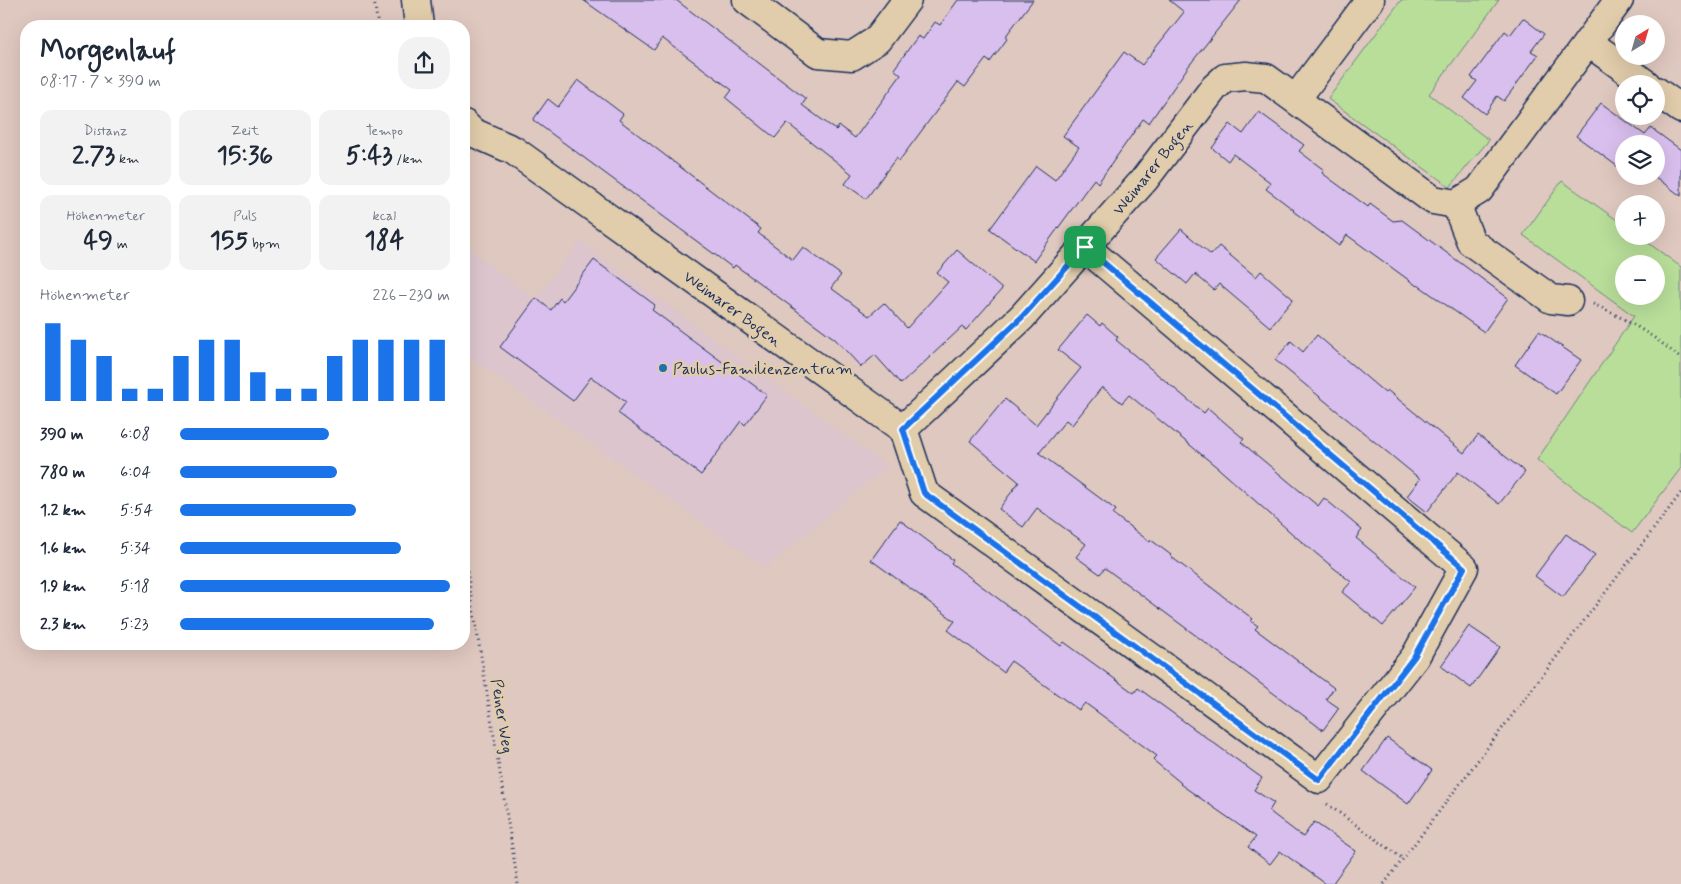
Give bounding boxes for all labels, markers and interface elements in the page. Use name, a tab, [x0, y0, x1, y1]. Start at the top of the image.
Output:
north arrow	[1615, 15, 1665, 65]
map controls	[1615, 15, 1665, 305]
text: Morgenlauf	[40, 33, 176, 70]
button: share	[398, 37, 450, 89]
text: 08:17 · 7 × 390 m	[40, 71, 161, 92]
button: locate	[1615, 75, 1665, 125]
street label: Weimarer Bogen	[1108, 116, 1199, 220]
text: Distanz	[84, 122, 128, 140]
text: Zeit	[231, 122, 259, 140]
text: Tempo	[366, 122, 403, 140]
button: layers	[1615, 135, 1665, 185]
text: 2.73	[72, 140, 115, 173]
text: 15:36	[217, 140, 273, 173]
text: 5:43	[346, 140, 393, 173]
text: km	[115, 150, 139, 168]
text: /km	[393, 150, 423, 168]
button: +	[1615, 195, 1665, 245]
text: Höhenmeter	[66, 207, 145, 225]
text: Puls	[233, 207, 257, 225]
text: kcal	[373, 207, 396, 225]
text: 49	[83, 225, 113, 258]
text: 155	[210, 225, 248, 258]
text: 184	[365, 225, 404, 258]
pin	[1064, 226, 1106, 268]
icon: arrive	[1071, 233, 1099, 261]
text: m	[113, 235, 128, 253]
text: bpm	[248, 235, 280, 253]
button: −	[1615, 255, 1665, 305]
street label: Weimarer Bogen	[678, 267, 786, 353]
text: Höhenmeter	[40, 285, 130, 306]
text: 226–230 m	[373, 285, 450, 306]
place label: Paulus-Familienzentrum	[673, 359, 853, 380]
marker: Paulus-Familienzentrum	[657, 362, 669, 374]
text: 390 m	[40, 424, 83, 445]
text: 6:08	[120, 424, 150, 445]
text: 780 m	[40, 462, 85, 483]
text: 6:04	[120, 462, 151, 483]
text: 1.2 km	[40, 500, 86, 521]
text: 5:54	[120, 500, 153, 521]
text: 1.6 km	[40, 538, 86, 559]
text: 5:34	[120, 538, 151, 559]
text: 1.9 km	[40, 576, 86, 597]
text: 5:18	[120, 576, 150, 597]
text: 2.3 km	[40, 614, 86, 635]
text: 5:23	[120, 614, 148, 635]
street label: Peiner Weg	[485, 678, 518, 755]

